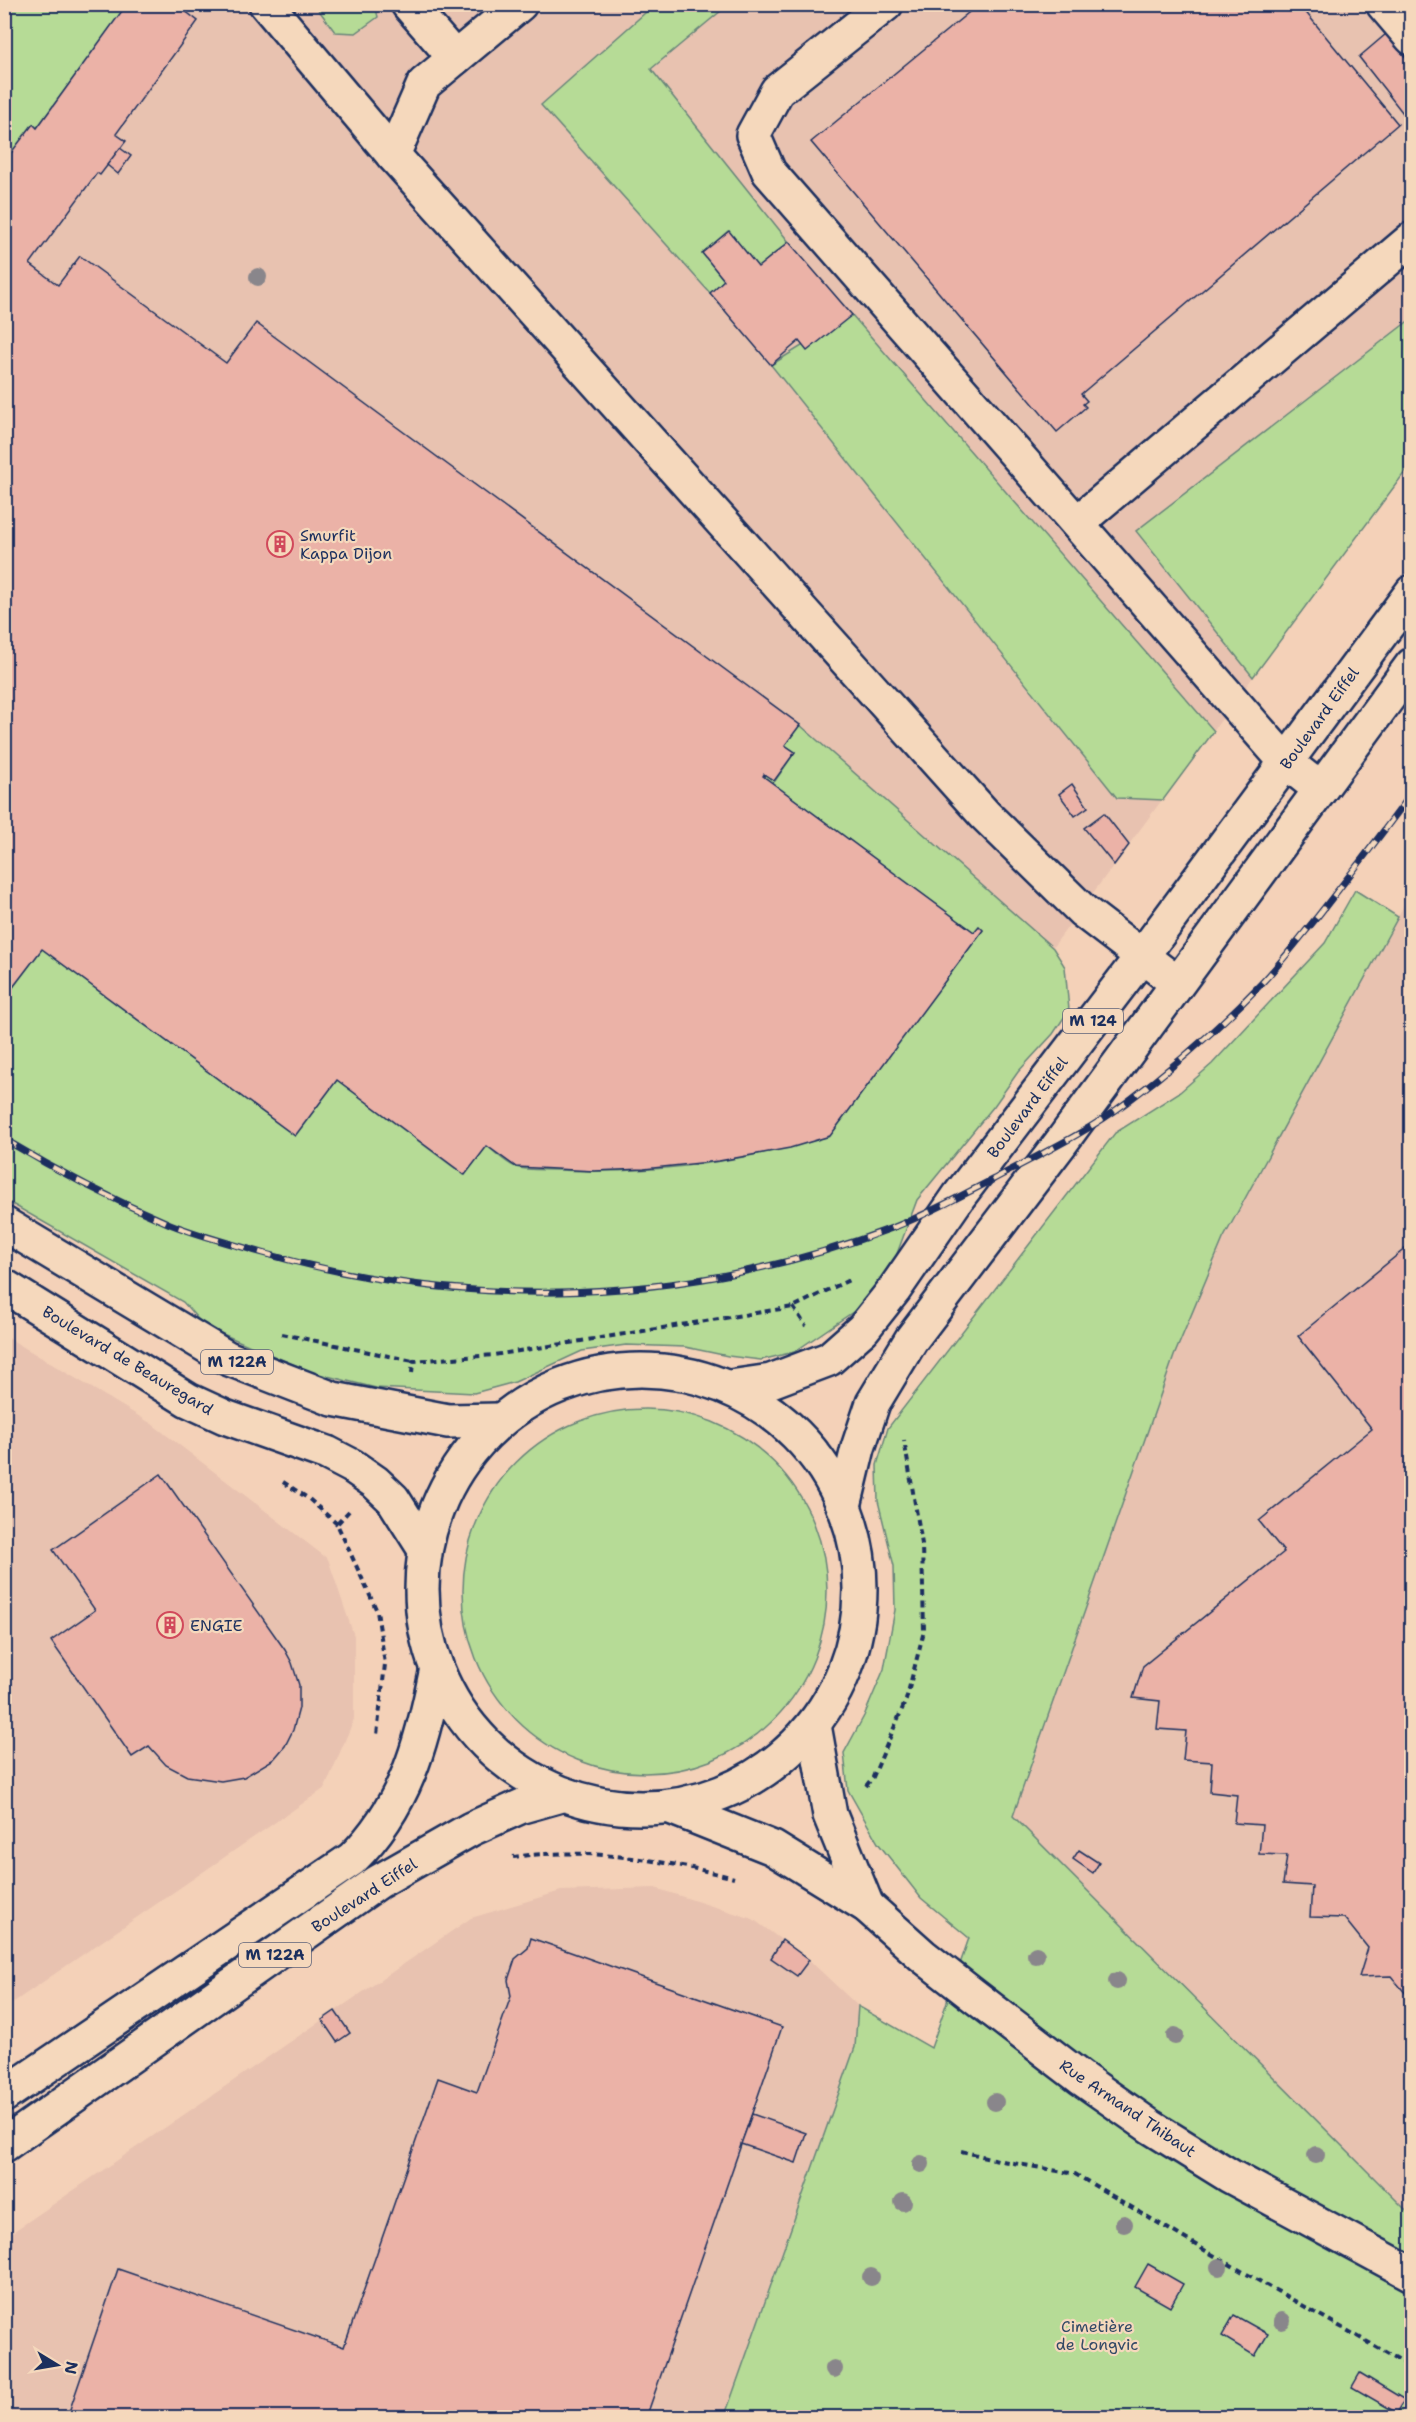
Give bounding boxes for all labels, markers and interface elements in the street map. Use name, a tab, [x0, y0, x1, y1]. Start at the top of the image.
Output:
place label: Smurfit Kappa Dijon	[300, 525, 392, 564]
building icon: Smurfit Kappa Dijon	[265, 529, 295, 559]
street label: Boulevard Eiffel	[1275, 663, 1364, 774]
road number: M 124	[1063, 1009, 1123, 1033]
street label: Boulevard Eiffel	[982, 1052, 1072, 1162]
street label: Boulevard de Beauregard	[38, 1301, 217, 1420]
road number: M 122A	[201, 1350, 273, 1374]
building icon: ENGIE	[155, 1610, 185, 1640]
place label: ENGIE	[190, 1615, 243, 1636]
street label: Boulevard Eiffel	[308, 1853, 421, 1937]
road number: M 122A	[239, 1943, 311, 1967]
street label: Rue Armand Thibaut	[1055, 2055, 1200, 2162]
park label: Cimetière de Longvic	[1056, 2316, 1138, 2355]
north arrow	[27, 2335, 87, 2395]
text: N	[60, 2360, 83, 2376]

